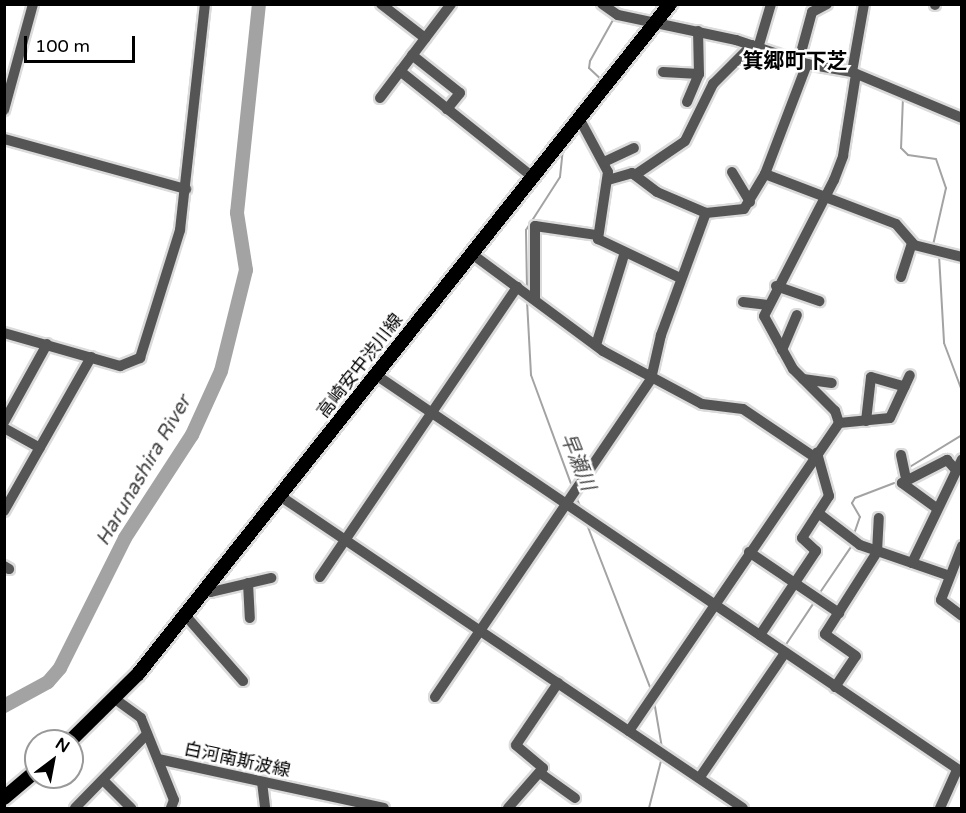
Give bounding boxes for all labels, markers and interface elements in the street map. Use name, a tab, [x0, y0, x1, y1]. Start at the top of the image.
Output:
scale bar	[27, 24, 138, 62]
text: 100 m	[35, 35, 90, 57]
district label: 箕郷町下芝	[743, 49, 847, 75]
street label: 高崎安中渋川線	[313, 310, 407, 422]
water label: Harunashira River	[91, 392, 197, 550]
water label: 早瀬川	[555, 430, 599, 494]
north arrow	[24, 729, 84, 789]
text: N	[52, 734, 73, 757]
street label: 白河南斯波線	[182, 738, 292, 782]

